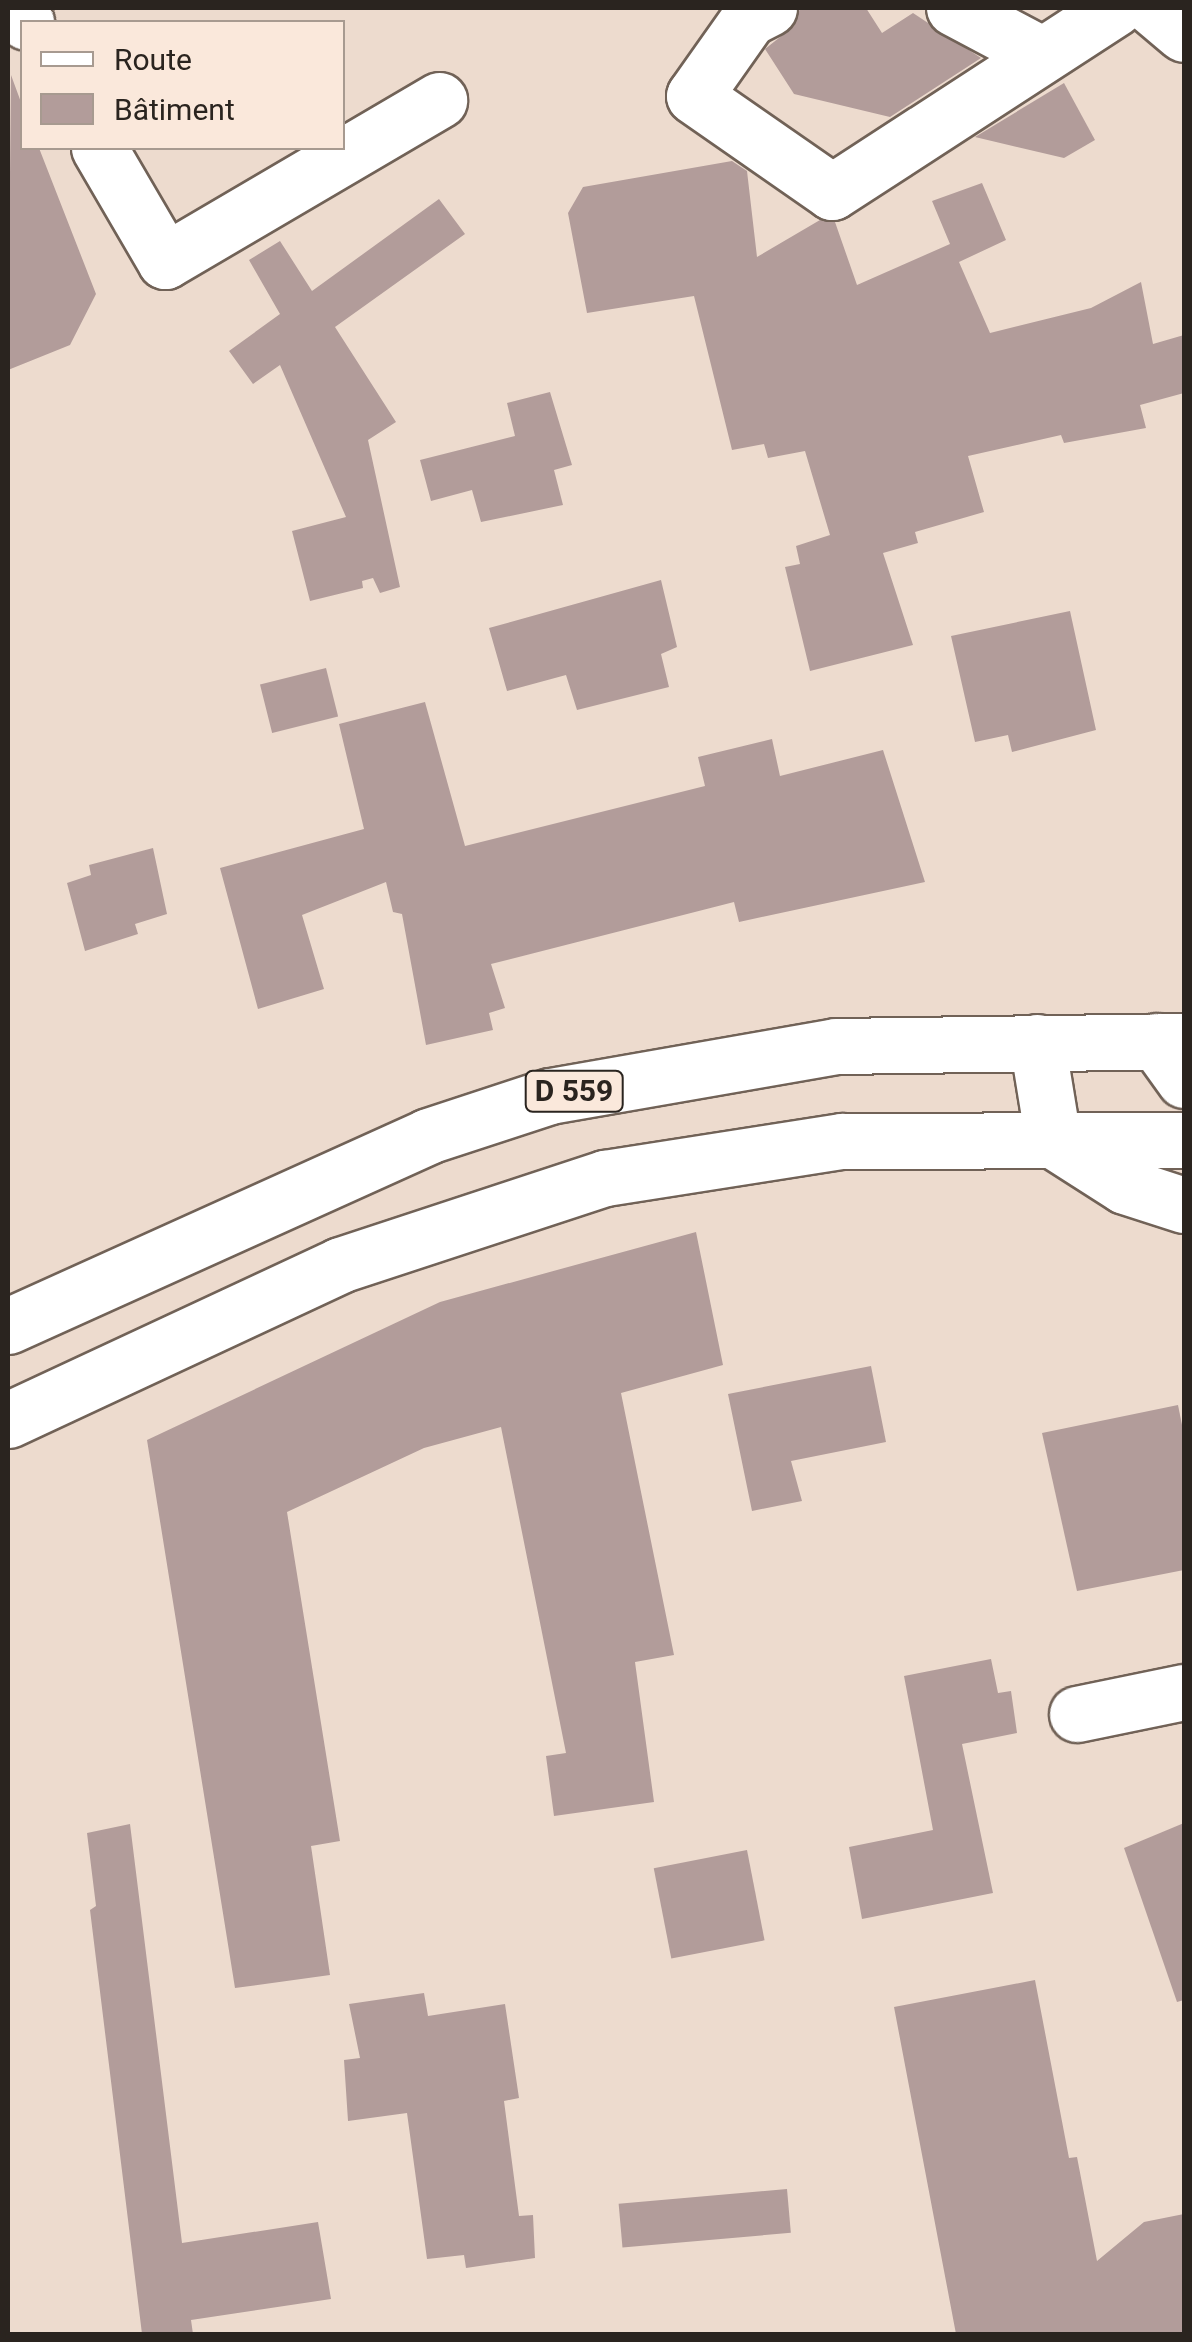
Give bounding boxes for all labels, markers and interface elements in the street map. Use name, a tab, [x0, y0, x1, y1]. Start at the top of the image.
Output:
legend	[20, 20, 345, 150]
text: Route	[114, 42, 192, 77]
text: Bâtiment	[114, 92, 235, 127]
road number: D 559	[524, 1066, 624, 1116]

